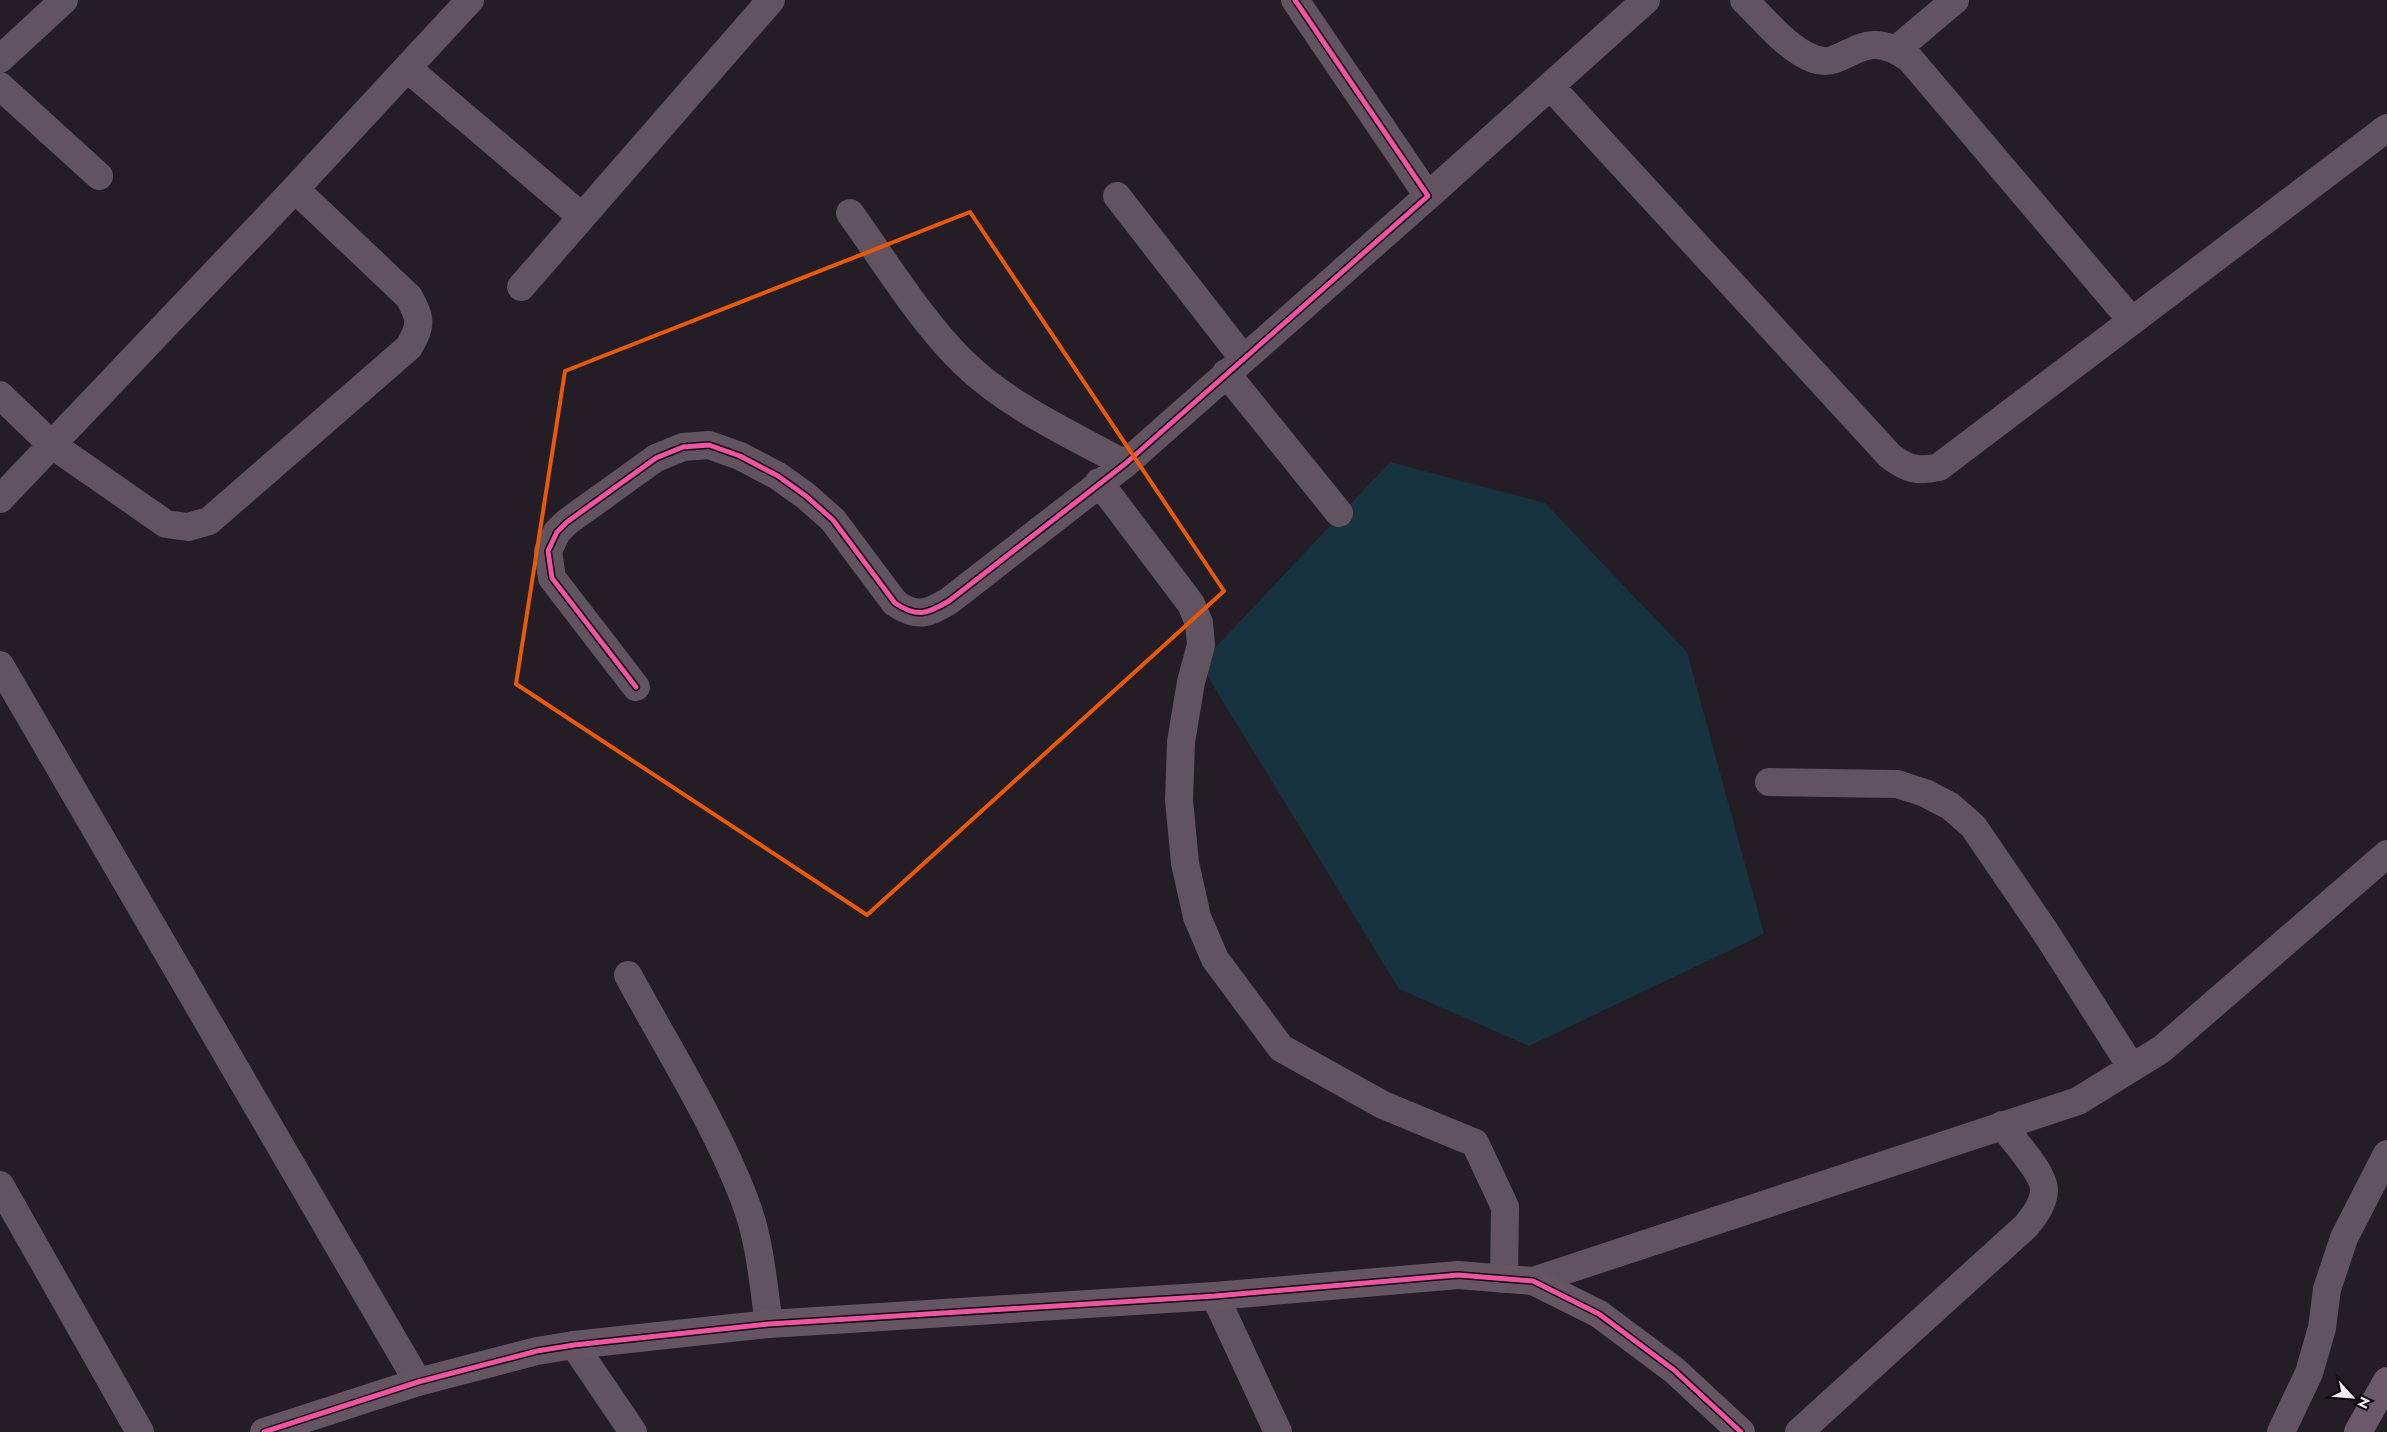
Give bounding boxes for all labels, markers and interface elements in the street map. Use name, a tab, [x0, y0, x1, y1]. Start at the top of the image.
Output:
north arrow	[2327, 1372, 2377, 1422]
text: N	[2352, 1393, 2375, 1412]

